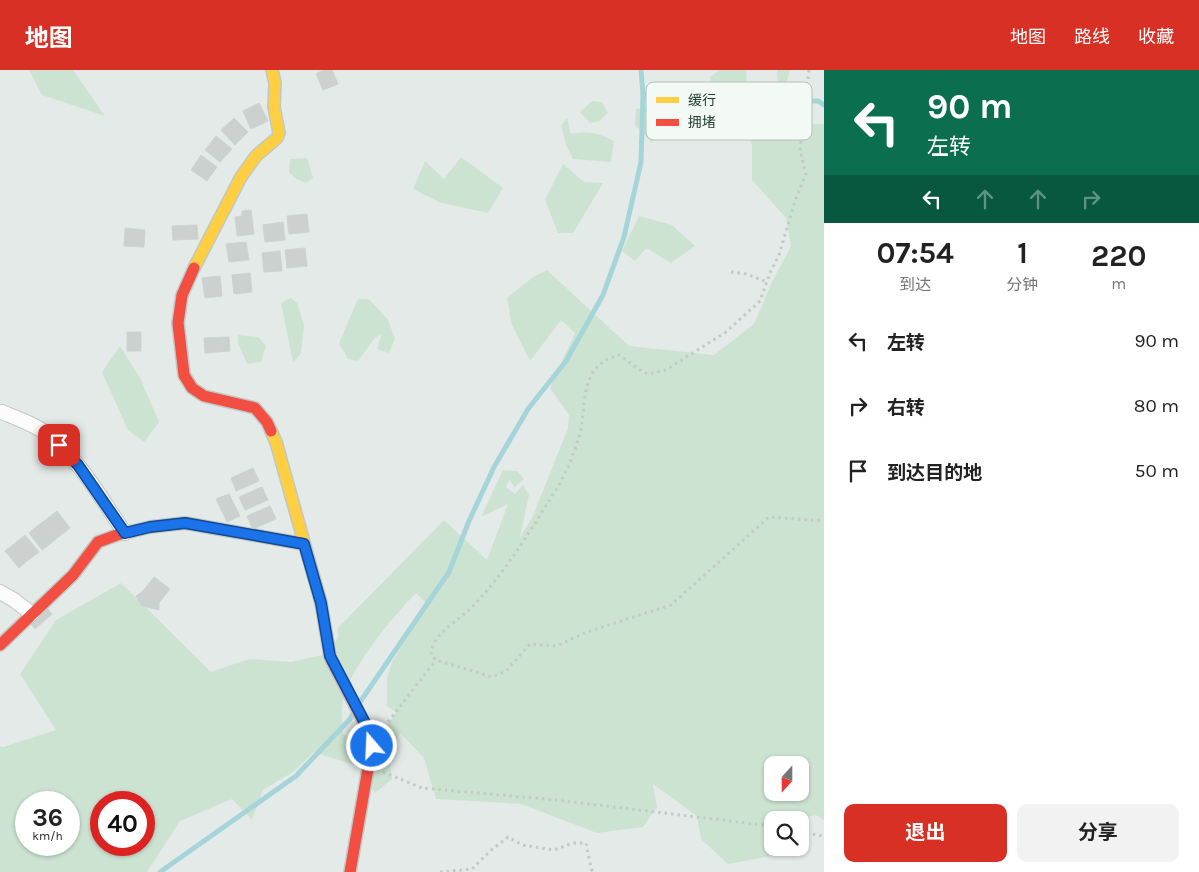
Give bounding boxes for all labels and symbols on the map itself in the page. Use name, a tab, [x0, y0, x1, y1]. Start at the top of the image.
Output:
legend	[646, 82, 812, 140]
text: 缓行	[688, 92, 716, 109]
text: 拥堵	[688, 114, 716, 131]
pin	[38, 424, 80, 466]
position arrow	[345, 719, 397, 771]
north arrow	[764, 756, 809, 801]
speed limit sign: 40	[90, 791, 155, 856]

